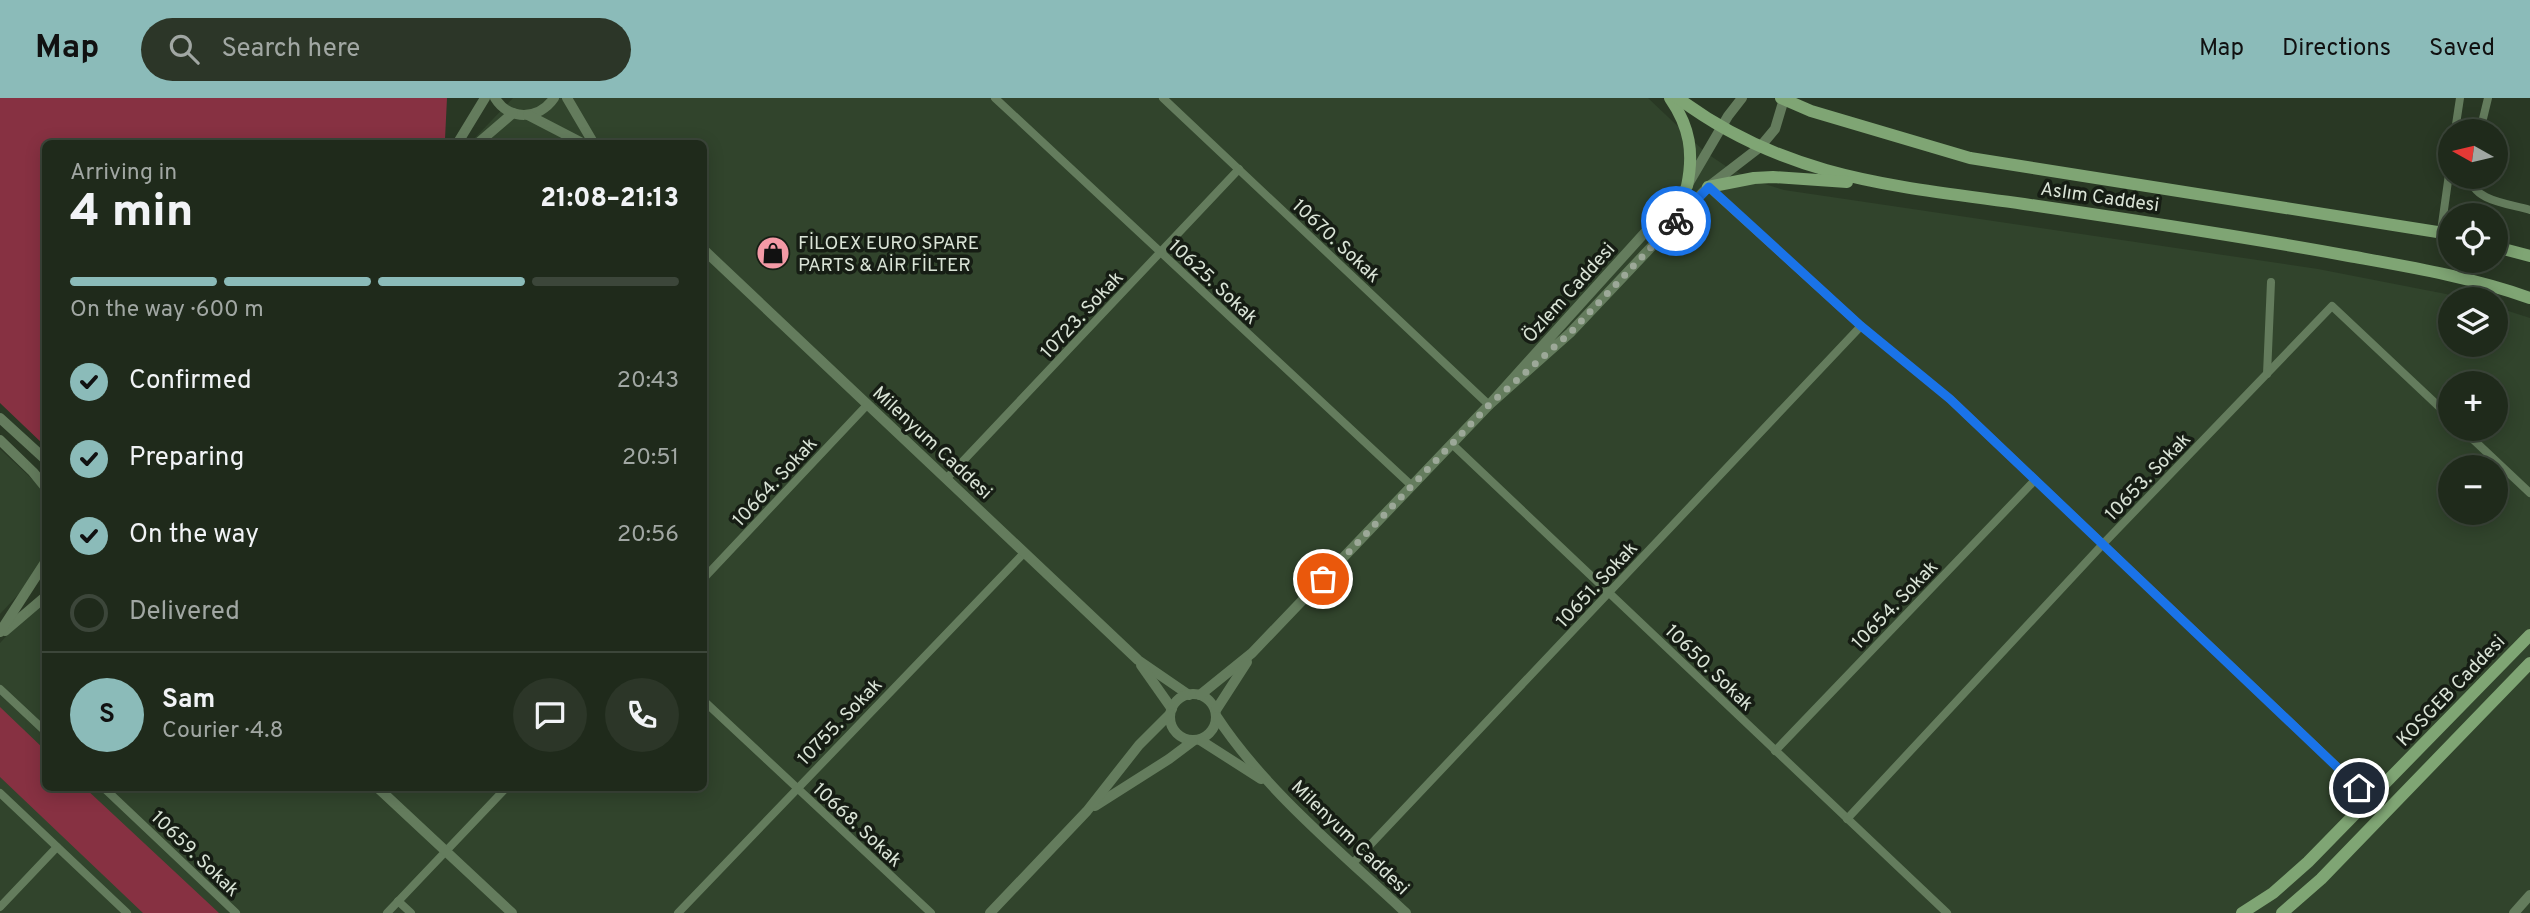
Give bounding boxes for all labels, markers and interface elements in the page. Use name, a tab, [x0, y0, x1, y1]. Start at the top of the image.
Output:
search box	[141, 18, 631, 81]
text: Map	[35, 28, 99, 70]
icon: search	[165, 30, 203, 68]
text: Search here	[221, 33, 360, 66]
text: Map	[2199, 34, 2244, 64]
text: Directions	[2282, 34, 2391, 64]
text: Saved	[2429, 34, 2495, 64]
north arrow	[2438, 119, 2508, 189]
map controls	[2438, 119, 2508, 525]
text: Arriving in	[70, 159, 177, 188]
street label: Aslım Caddesi	[2039, 178, 2161, 218]
text: 21:08–21:13	[540, 183, 679, 216]
text: 4 min	[70, 184, 194, 243]
courier	[1641, 186, 1711, 256]
street label: 10670. Sokak	[1287, 195, 1385, 288]
icon: bike	[1657, 202, 1695, 240]
button: locate	[2438, 203, 2508, 273]
place label: FİLOEX EURO SPARE PARTS & AİR FİLTER	[798, 231, 979, 278]
shop icon: FİLOEX EURO SPARE PARTS & AİR FİLTER	[754, 234, 792, 272]
street label: 10625. Sokak	[1163, 235, 1263, 330]
street label: Özlem Caddesi	[1517, 238, 1621, 348]
street label: 10723. Sokak	[1036, 266, 1129, 364]
button: layers	[2438, 287, 2508, 357]
text: On the way · 600 m	[70, 296, 264, 325]
icon: check	[70, 363, 108, 401]
text: Confirmed	[129, 365, 252, 398]
text: 20:43	[617, 367, 679, 396]
button: +	[2438, 371, 2508, 441]
street label: Milenyum Caddesi	[867, 382, 997, 505]
street label: 10653. Sokak	[2100, 428, 2197, 527]
street label: 10664. Sokak	[728, 433, 823, 532]
icon: check	[70, 440, 108, 478]
text: Preparing	[129, 442, 244, 475]
text: 20:51	[622, 444, 679, 473]
button: −	[2438, 455, 2508, 525]
icon: check	[70, 517, 108, 555]
text: On the way	[129, 519, 259, 552]
text: 20:56	[617, 521, 679, 550]
street label: 10651. Sokak	[1551, 537, 1644, 634]
pin	[1293, 549, 1353, 609]
street label: 10654. Sokak	[1847, 556, 1944, 655]
icon: bag	[1304, 560, 1342, 598]
text: Delivered	[129, 596, 240, 629]
street label: 10650. Sokak	[1659, 620, 1758, 717]
street label: KOSGEB Caddesi	[2392, 631, 2511, 752]
street label: 10755. Sokak	[793, 674, 888, 771]
button: chat	[513, 678, 587, 752]
button: phone	[605, 678, 679, 752]
text: Sam	[162, 684, 215, 717]
text: S	[99, 699, 115, 732]
text: Courier · 4.8	[162, 717, 283, 746]
pin	[2329, 758, 2389, 818]
icon: home	[2340, 769, 2378, 807]
street label: Milenyum Caddesi	[1285, 776, 1414, 901]
street label: 10668. Sokak	[807, 778, 906, 873]
street label: 10659. Sokak	[145, 806, 244, 903]

